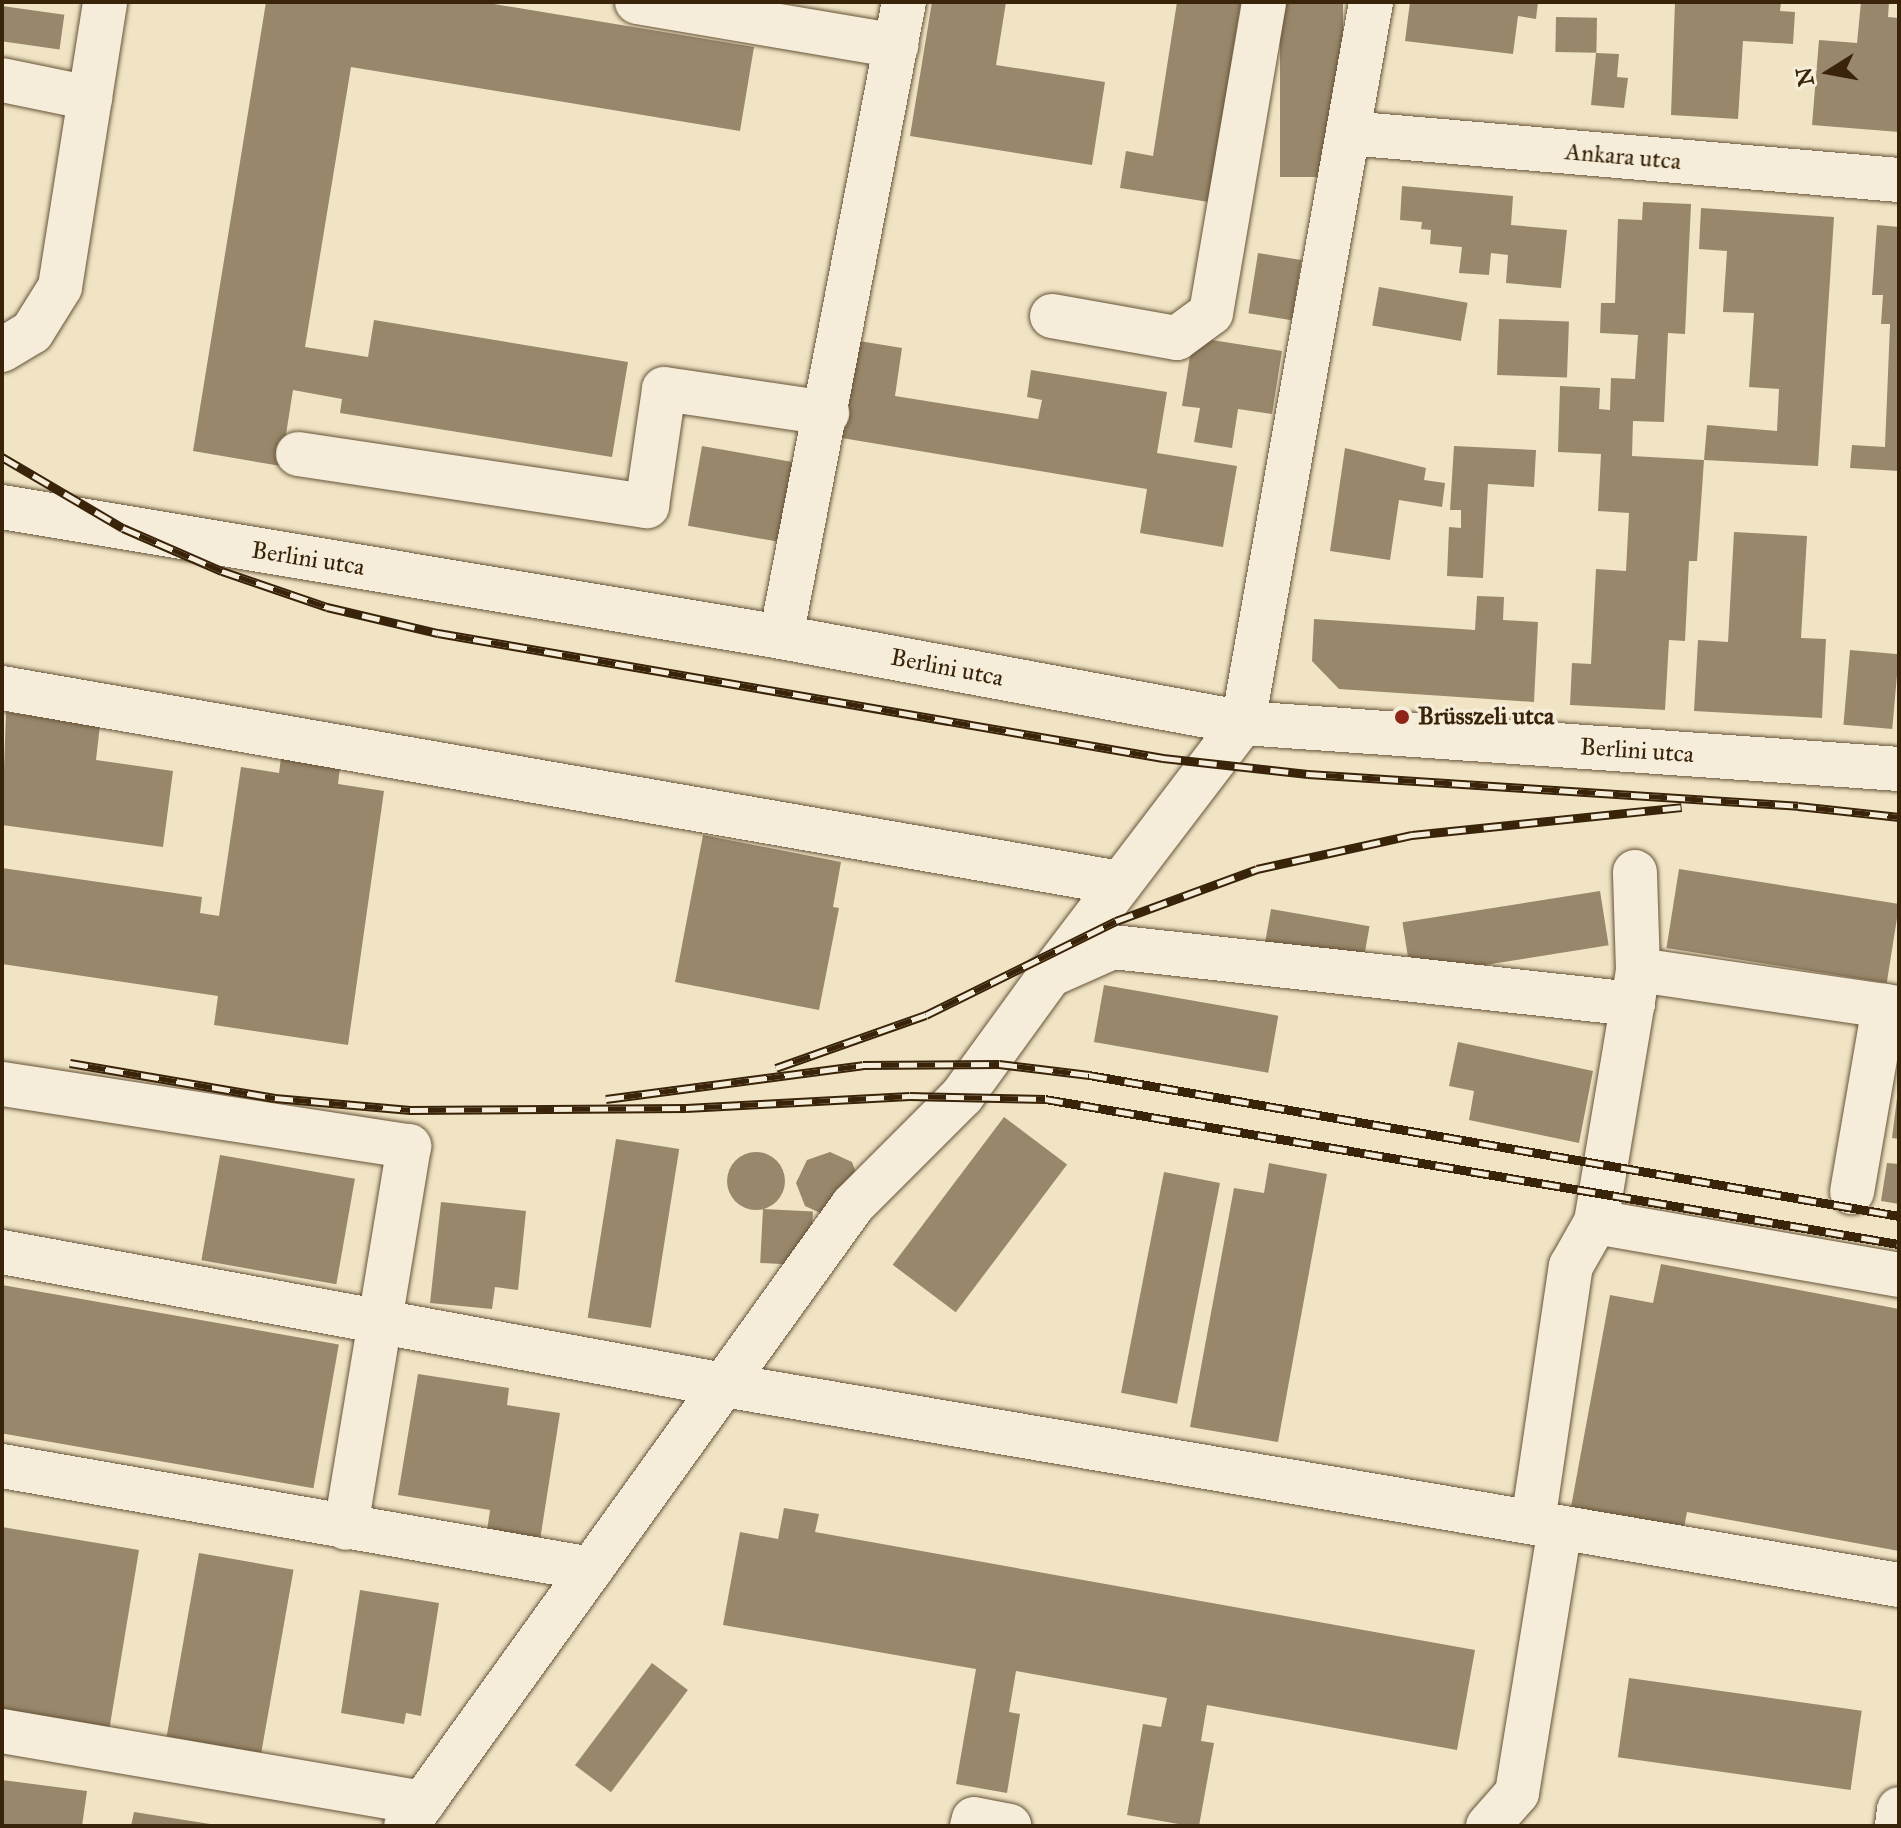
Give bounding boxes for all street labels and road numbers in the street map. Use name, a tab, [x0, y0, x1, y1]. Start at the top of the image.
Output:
street label: Ankara utca	[1564, 138, 1682, 176]
street label: Berlini utca	[249, 536, 367, 582]
street label: Berlini utca	[888, 643, 1006, 693]
street label: Berlini utca	[1579, 733, 1695, 769]

